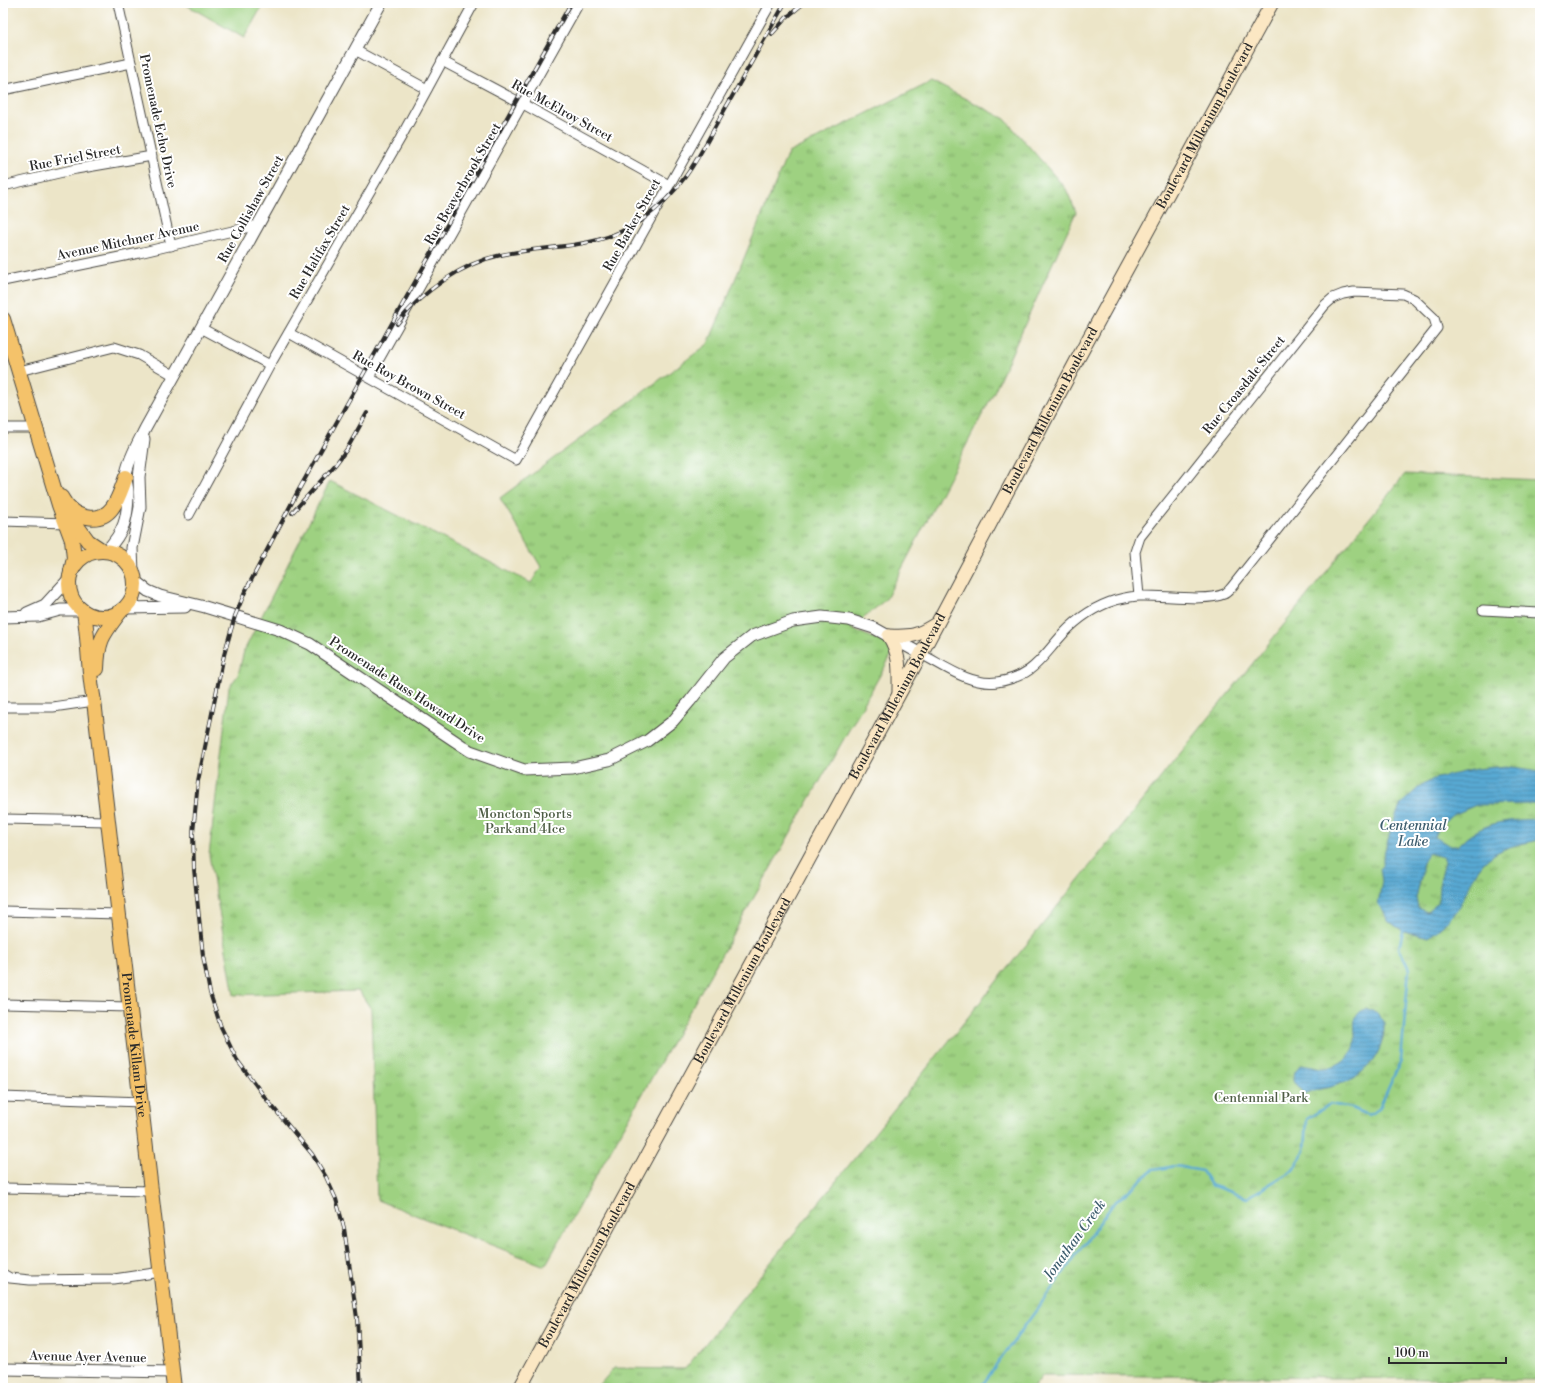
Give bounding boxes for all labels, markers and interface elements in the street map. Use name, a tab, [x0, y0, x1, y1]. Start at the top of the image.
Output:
street label: Boulevard Millenium Boulevard	[1153, 40, 1257, 212]
street label: Promenade Echo Drive	[136, 52, 180, 190]
street label: Rue McElroy Street	[509, 77, 616, 146]
street label: Rue Beaverbrook Street	[421, 120, 505, 248]
street label: Rue Friel Street	[28, 141, 122, 175]
street label: Rue Collishaw Street	[215, 152, 287, 266]
street label: Rue Barker Street	[600, 175, 664, 274]
street label: Rue Halifax Street	[286, 201, 354, 302]
street label: Avenue Mitchner Avenue	[54, 218, 201, 264]
street label: Boulevard Millenium Boulevard	[999, 324, 1102, 498]
street label: Rue Croasdale Street	[1199, 332, 1289, 437]
street label: Rue Roy Brown Street	[350, 347, 469, 423]
street label: Boulevard Millenium Boulevard	[846, 610, 949, 783]
street label: Promenade Russ Howard Drive	[326, 634, 488, 747]
park label: Moncton Sports Park and 4Ice	[478, 806, 572, 837]
water label: Centennial Lake	[1379, 817, 1447, 851]
street label: Boulevard Millenium Boulevard	[690, 895, 795, 1067]
street label: Promenade Killam Drive	[118, 972, 151, 1119]
park label: Centennial Park	[1214, 1090, 1309, 1106]
street label: Boulevard Millenium Boulevard	[535, 1179, 639, 1352]
water label: Jonathan Creek	[1039, 1196, 1110, 1285]
scale bar	[1389, 1339, 1506, 1365]
text: 100 m	[1395, 1346, 1429, 1361]
street label: Avenue Ayer Avenue	[28, 1348, 147, 1366]

